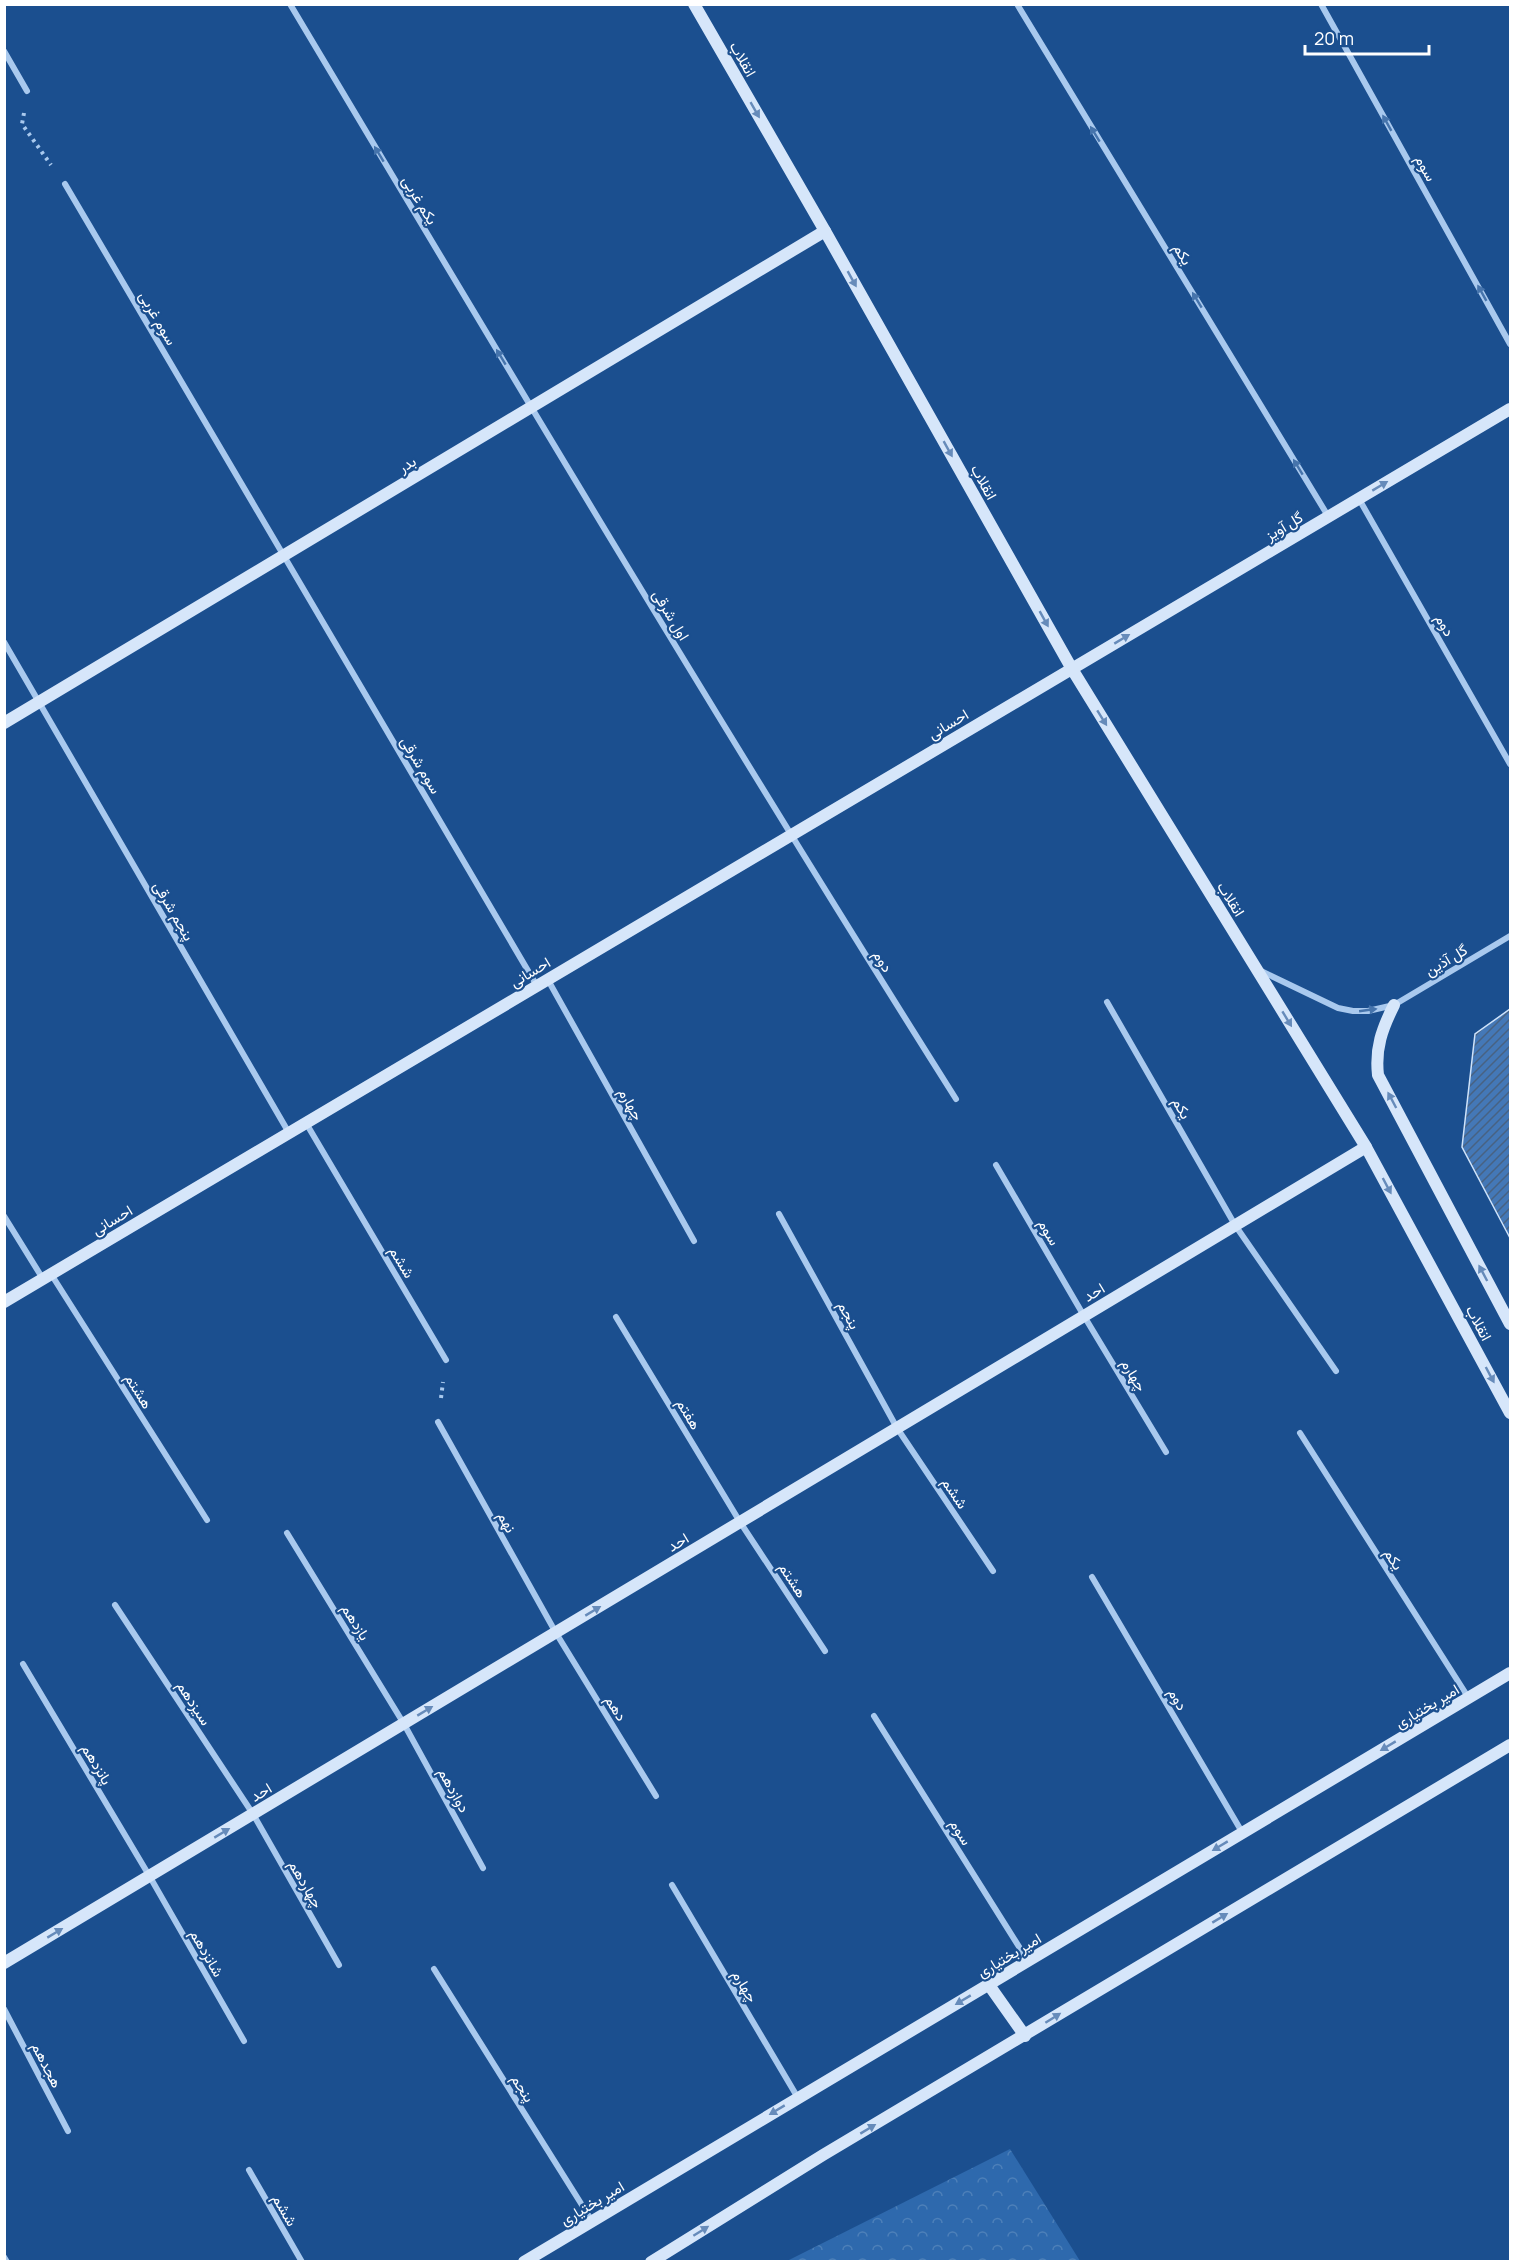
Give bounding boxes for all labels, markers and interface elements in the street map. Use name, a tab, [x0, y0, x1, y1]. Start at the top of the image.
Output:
scale bar	[1305, 18, 1430, 56]
text: 20 m	[1314, 26, 1354, 50]
street label: انقلاب	[725, 38, 761, 80]
one-way arrow	[750, 102, 760, 119]
one-way arrow	[1382, 114, 1392, 131]
one-way arrow	[1090, 126, 1101, 142]
one-way arrow	[374, 145, 384, 162]
street label: سوم	[1410, 151, 1442, 185]
street label: یکم غربی	[397, 172, 443, 228]
street label: یکم	[1168, 239, 1198, 269]
one-way arrow	[847, 271, 857, 288]
one-way arrow	[1477, 284, 1487, 301]
street label: سوم غربی	[134, 287, 182, 349]
one-way arrow	[1191, 292, 1202, 308]
one-way arrow	[495, 349, 506, 365]
one-way arrow	[943, 441, 953, 458]
street label: بدر	[393, 450, 420, 478]
one-way arrow	[1292, 459, 1303, 475]
street label: انقلاب	[966, 461, 1002, 503]
one-way arrow	[1372, 480, 1388, 491]
street label: گل آویز	[1260, 506, 1307, 546]
street label: اول شرقی	[648, 586, 694, 644]
one-way arrow	[1038, 610, 1048, 627]
street label: دوم	[1430, 610, 1460, 640]
one-way arrow	[1114, 634, 1131, 644]
street label: احسانی	[924, 704, 972, 744]
one-way arrow	[1097, 710, 1108, 726]
street label: سوم شرقی	[396, 732, 446, 798]
street label: پنجم شرقی	[148, 877, 200, 945]
street label: انقلاب	[1212, 878, 1250, 920]
street label: گل آذین	[1421, 939, 1472, 981]
street label: دوم	[868, 946, 898, 976]
street label: احسانی	[506, 952, 554, 992]
one-way arrow	[1359, 1005, 1378, 1014]
one-way arrow	[1281, 1010, 1292, 1027]
street label: چهارم	[613, 1084, 649, 1124]
one-way arrow	[1387, 1092, 1397, 1109]
street label: یکم	[1167, 1093, 1197, 1123]
one-way arrow	[1382, 1177, 1392, 1194]
street label: احسانی	[88, 1200, 136, 1240]
street label: سوم	[1033, 1215, 1065, 1249]
street label: ششم	[384, 1242, 420, 1282]
one-way arrow	[1478, 1264, 1488, 1281]
street label: احد	[1079, 1277, 1109, 1307]
street label: پنجم	[833, 1297, 865, 1333]
street label: انقلاب	[1461, 1302, 1497, 1344]
street label: چهارم	[1116, 1355, 1152, 1395]
one-way arrow	[1485, 1367, 1495, 1384]
street label: هشتم	[120, 1369, 158, 1413]
street label: هفتم	[672, 1395, 706, 1433]
street label: ششم	[937, 1473, 973, 1513]
street label: نهم	[493, 1508, 521, 1536]
street label: احد	[663, 1527, 693, 1557]
street label: یکم	[1379, 1544, 1409, 1574]
street label: هشتم	[774, 1558, 812, 1602]
street label: یازدهم	[337, 1600, 375, 1644]
one-way arrow	[585, 1606, 601, 1617]
street label: سیزدهم	[172, 1677, 216, 1730]
street label: امیر بختیاری	[1391, 1679, 1463, 1733]
street label: دوم	[1163, 1684, 1193, 1714]
street label: دهم	[600, 1691, 632, 1725]
one-way arrow	[417, 1706, 433, 1717]
street label: پانزدهم	[77, 1739, 117, 1789]
one-way arrow	[1380, 1741, 1396, 1752]
street label: دوازدهم	[433, 1764, 475, 1816]
street label: احد	[246, 1777, 276, 1807]
street label: سوم	[945, 1815, 977, 1849]
one-way arrow	[214, 1828, 231, 1838]
one-way arrow	[1211, 1841, 1228, 1851]
street label: چهاردهم	[284, 1856, 328, 1912]
one-way arrow	[1212, 1913, 1229, 1923]
street label: شانزدهم	[185, 1925, 229, 1981]
one-way arrow	[47, 1928, 63, 1939]
street label: امیر بختیاری	[973, 1928, 1045, 1982]
street label: چهارم	[727, 1966, 763, 2006]
one-way arrow	[954, 1995, 971, 2005]
one-way arrow	[1045, 2013, 1061, 2024]
street label: هجدهم	[27, 2039, 67, 2091]
street label: پنجم	[506, 2070, 540, 2106]
one-way arrow	[769, 2105, 785, 2116]
one-way arrow	[860, 2124, 877, 2134]
street label: امیر بختیاری	[556, 2176, 628, 2230]
street label: ششم	[267, 2190, 303, 2230]
one-way arrow	[693, 2225, 709, 2236]

